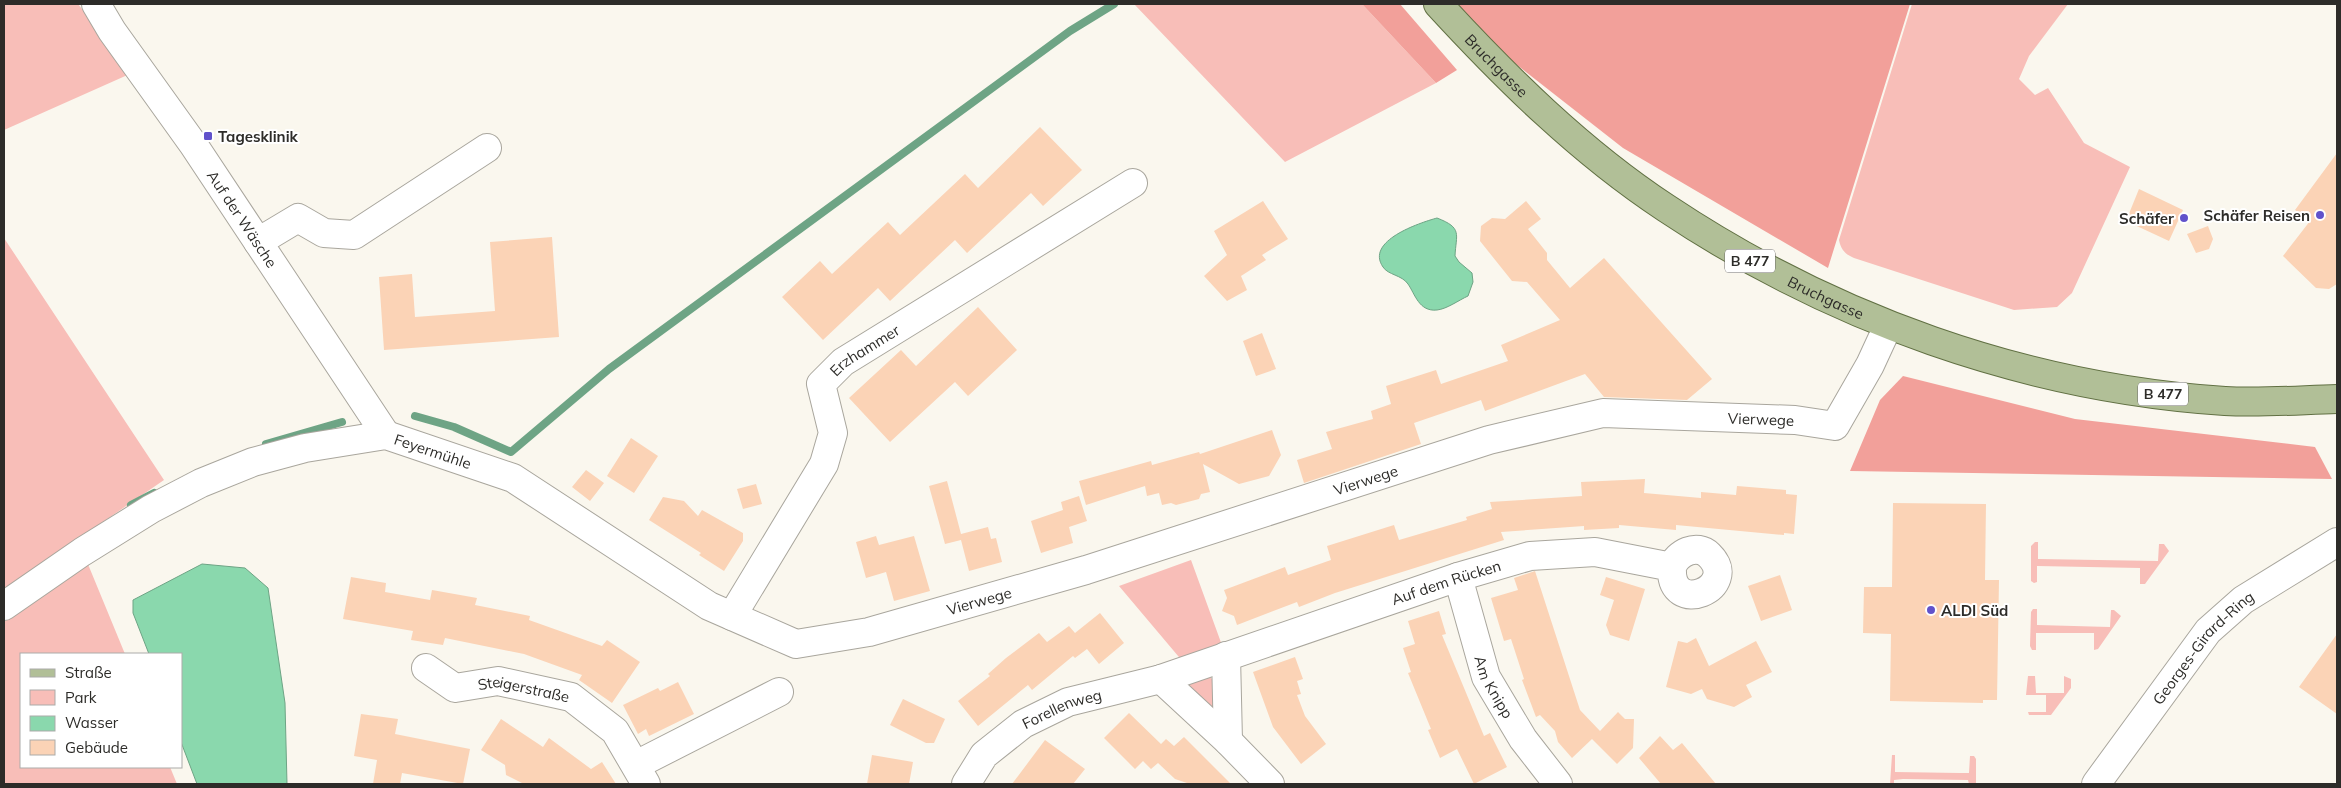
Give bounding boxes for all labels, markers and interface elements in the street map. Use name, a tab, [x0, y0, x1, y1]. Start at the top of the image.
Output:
street label: Bruchgasse	[1461, 30, 1532, 101]
place label: Tagesklinik	[218, 127, 299, 146]
marker: Tagesklinik	[202, 130, 214, 142]
street label: Auf der Wäsche	[203, 166, 282, 271]
place label: Schäfer Reisen	[2204, 206, 2310, 225]
place label: Schäfer	[2119, 209, 2174, 228]
marker: Schäfer Reisen	[2314, 209, 2326, 221]
marker: Schäfer	[2178, 212, 2190, 224]
road number: B 477	[1725, 250, 1775, 272]
street label: Bruchgasse	[1785, 271, 1867, 323]
street label: Erzhammer	[825, 320, 903, 380]
road number: B 477	[2138, 382, 2188, 406]
street label: Vierwege	[1727, 408, 1795, 429]
street label: Feyermühle	[392, 429, 474, 473]
street label: Vierwege	[1331, 461, 1400, 499]
street label: Auf dem Rücken	[1389, 556, 1503, 609]
street label: Vierwege	[944, 582, 1014, 619]
street label: Georges-Girard-Ring	[2148, 586, 2257, 708]
place label: ALDI Süd	[1941, 601, 2008, 620]
marker: ALDI Süd	[1925, 604, 1937, 616]
legend	[20, 653, 182, 768]
street label: Am Knipp	[1471, 653, 1518, 722]
text: Straße	[65, 663, 112, 682]
street label: Steigerstraße	[476, 671, 571, 706]
street label: Forellenweg	[1019, 685, 1103, 733]
text: Park	[65, 688, 97, 707]
text: Wasser	[65, 713, 119, 732]
text: Gebäude	[65, 738, 128, 757]

